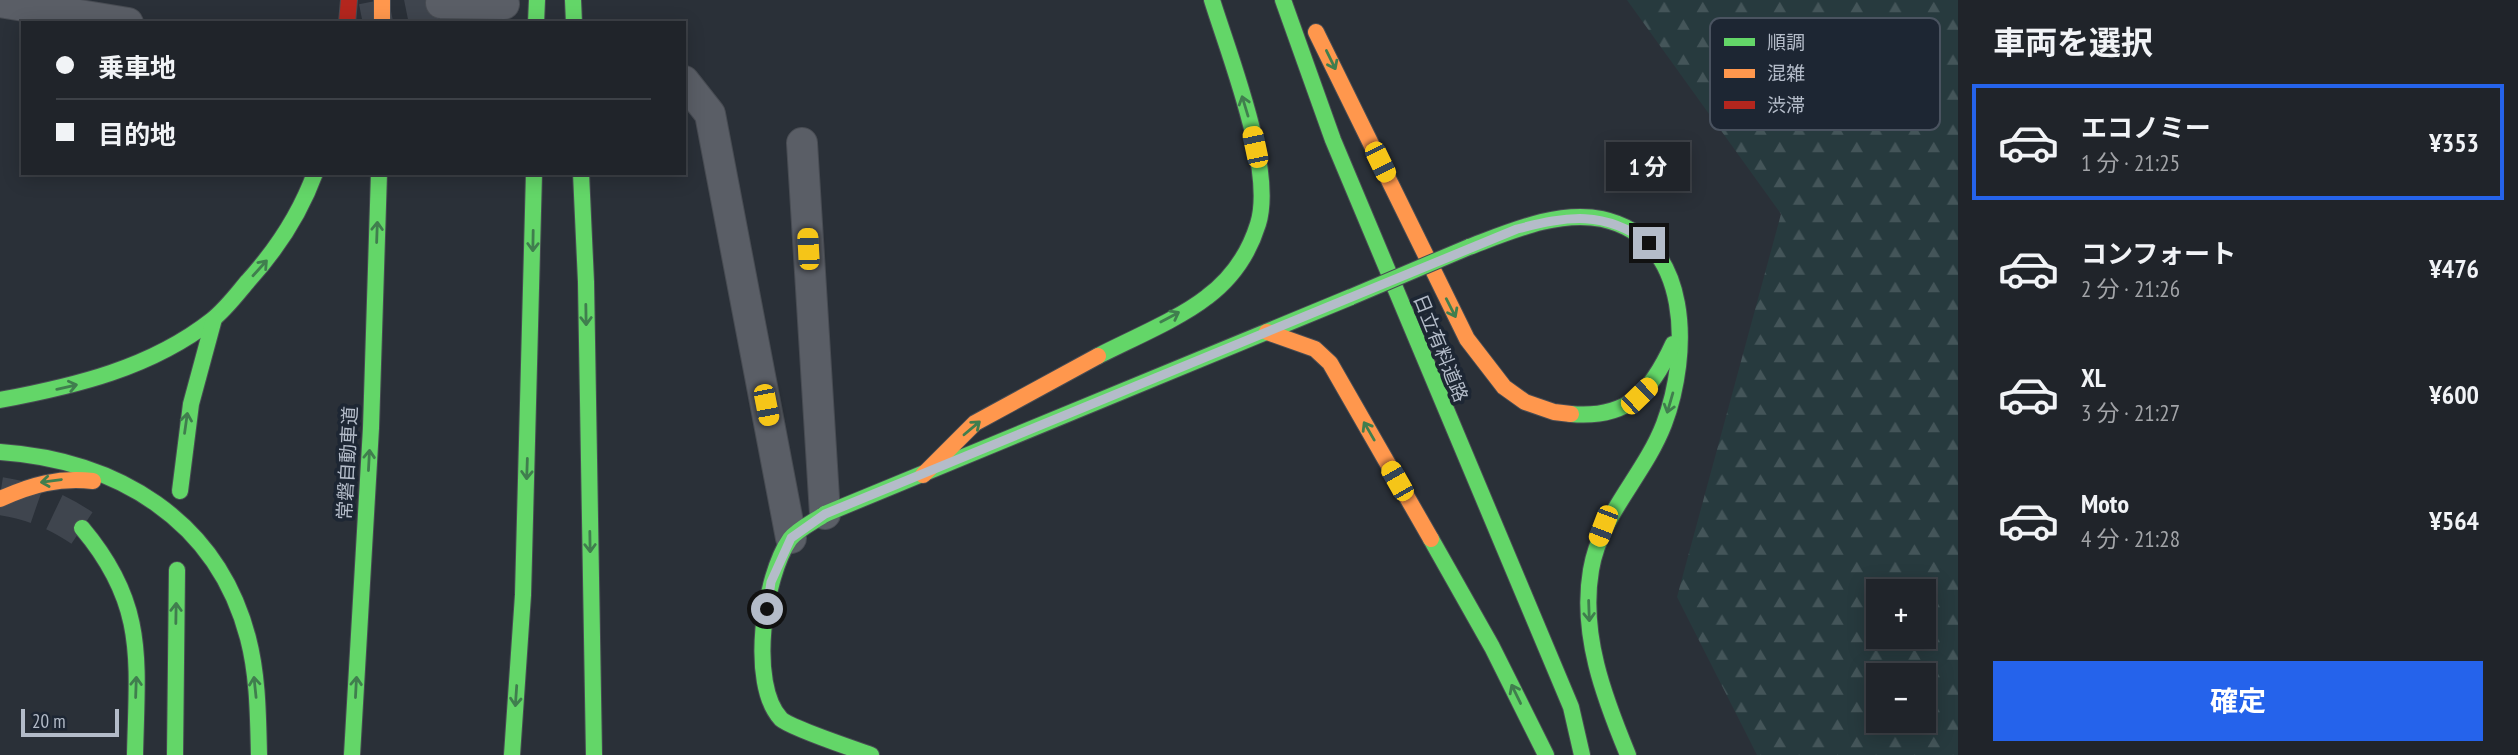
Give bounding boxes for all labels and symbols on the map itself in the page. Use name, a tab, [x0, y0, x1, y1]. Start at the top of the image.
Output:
legend	[1710, 18, 1940, 130]
text: 順調	[1767, 30, 1805, 54]
one-way arrow	[1324, 49, 1338, 70]
text: 混雑	[1767, 61, 1805, 85]
text: 渋滞	[1767, 93, 1805, 117]
one-way arrow	[1238, 96, 1251, 118]
car	[1241, 124, 1270, 170]
car	[1362, 139, 1399, 185]
callout: 1 分	[1607, 142, 1691, 190]
one-way arrow	[370, 221, 383, 244]
car	[797, 227, 820, 271]
route end	[1633, 227, 1665, 259]
one-way arrow	[526, 230, 540, 253]
one-way arrow	[252, 259, 268, 277]
street label: 日立有料道路	[1409, 291, 1473, 405]
one-way arrow	[1445, 297, 1459, 318]
one-way arrow	[580, 303, 593, 326]
one-way arrow	[1160, 310, 1180, 324]
car	[1617, 374, 1662, 418]
one-way arrow	[55, 380, 78, 393]
car	[752, 382, 781, 428]
one-way arrow	[1663, 392, 1676, 414]
street label: 常磐自動車道	[332, 405, 362, 521]
one-way arrow	[180, 412, 193, 435]
one-way arrow	[963, 420, 981, 436]
one-way arrow	[1361, 422, 1375, 442]
one-way arrow	[362, 449, 375, 472]
one-way arrow	[520, 457, 533, 480]
car	[1378, 458, 1417, 504]
one-way arrow	[40, 475, 63, 488]
car	[1586, 503, 1621, 549]
one-way arrow	[583, 531, 597, 554]
route start	[751, 593, 783, 625]
one-way arrow	[1582, 599, 1595, 622]
one-way arrow	[170, 602, 183, 625]
one-way arrow	[130, 676, 143, 699]
one-way arrow	[248, 676, 261, 699]
one-way arrow	[349, 676, 362, 699]
one-way arrow	[509, 684, 522, 707]
one-way arrow	[1508, 684, 1522, 705]
scale bar	[21, 706, 119, 738]

